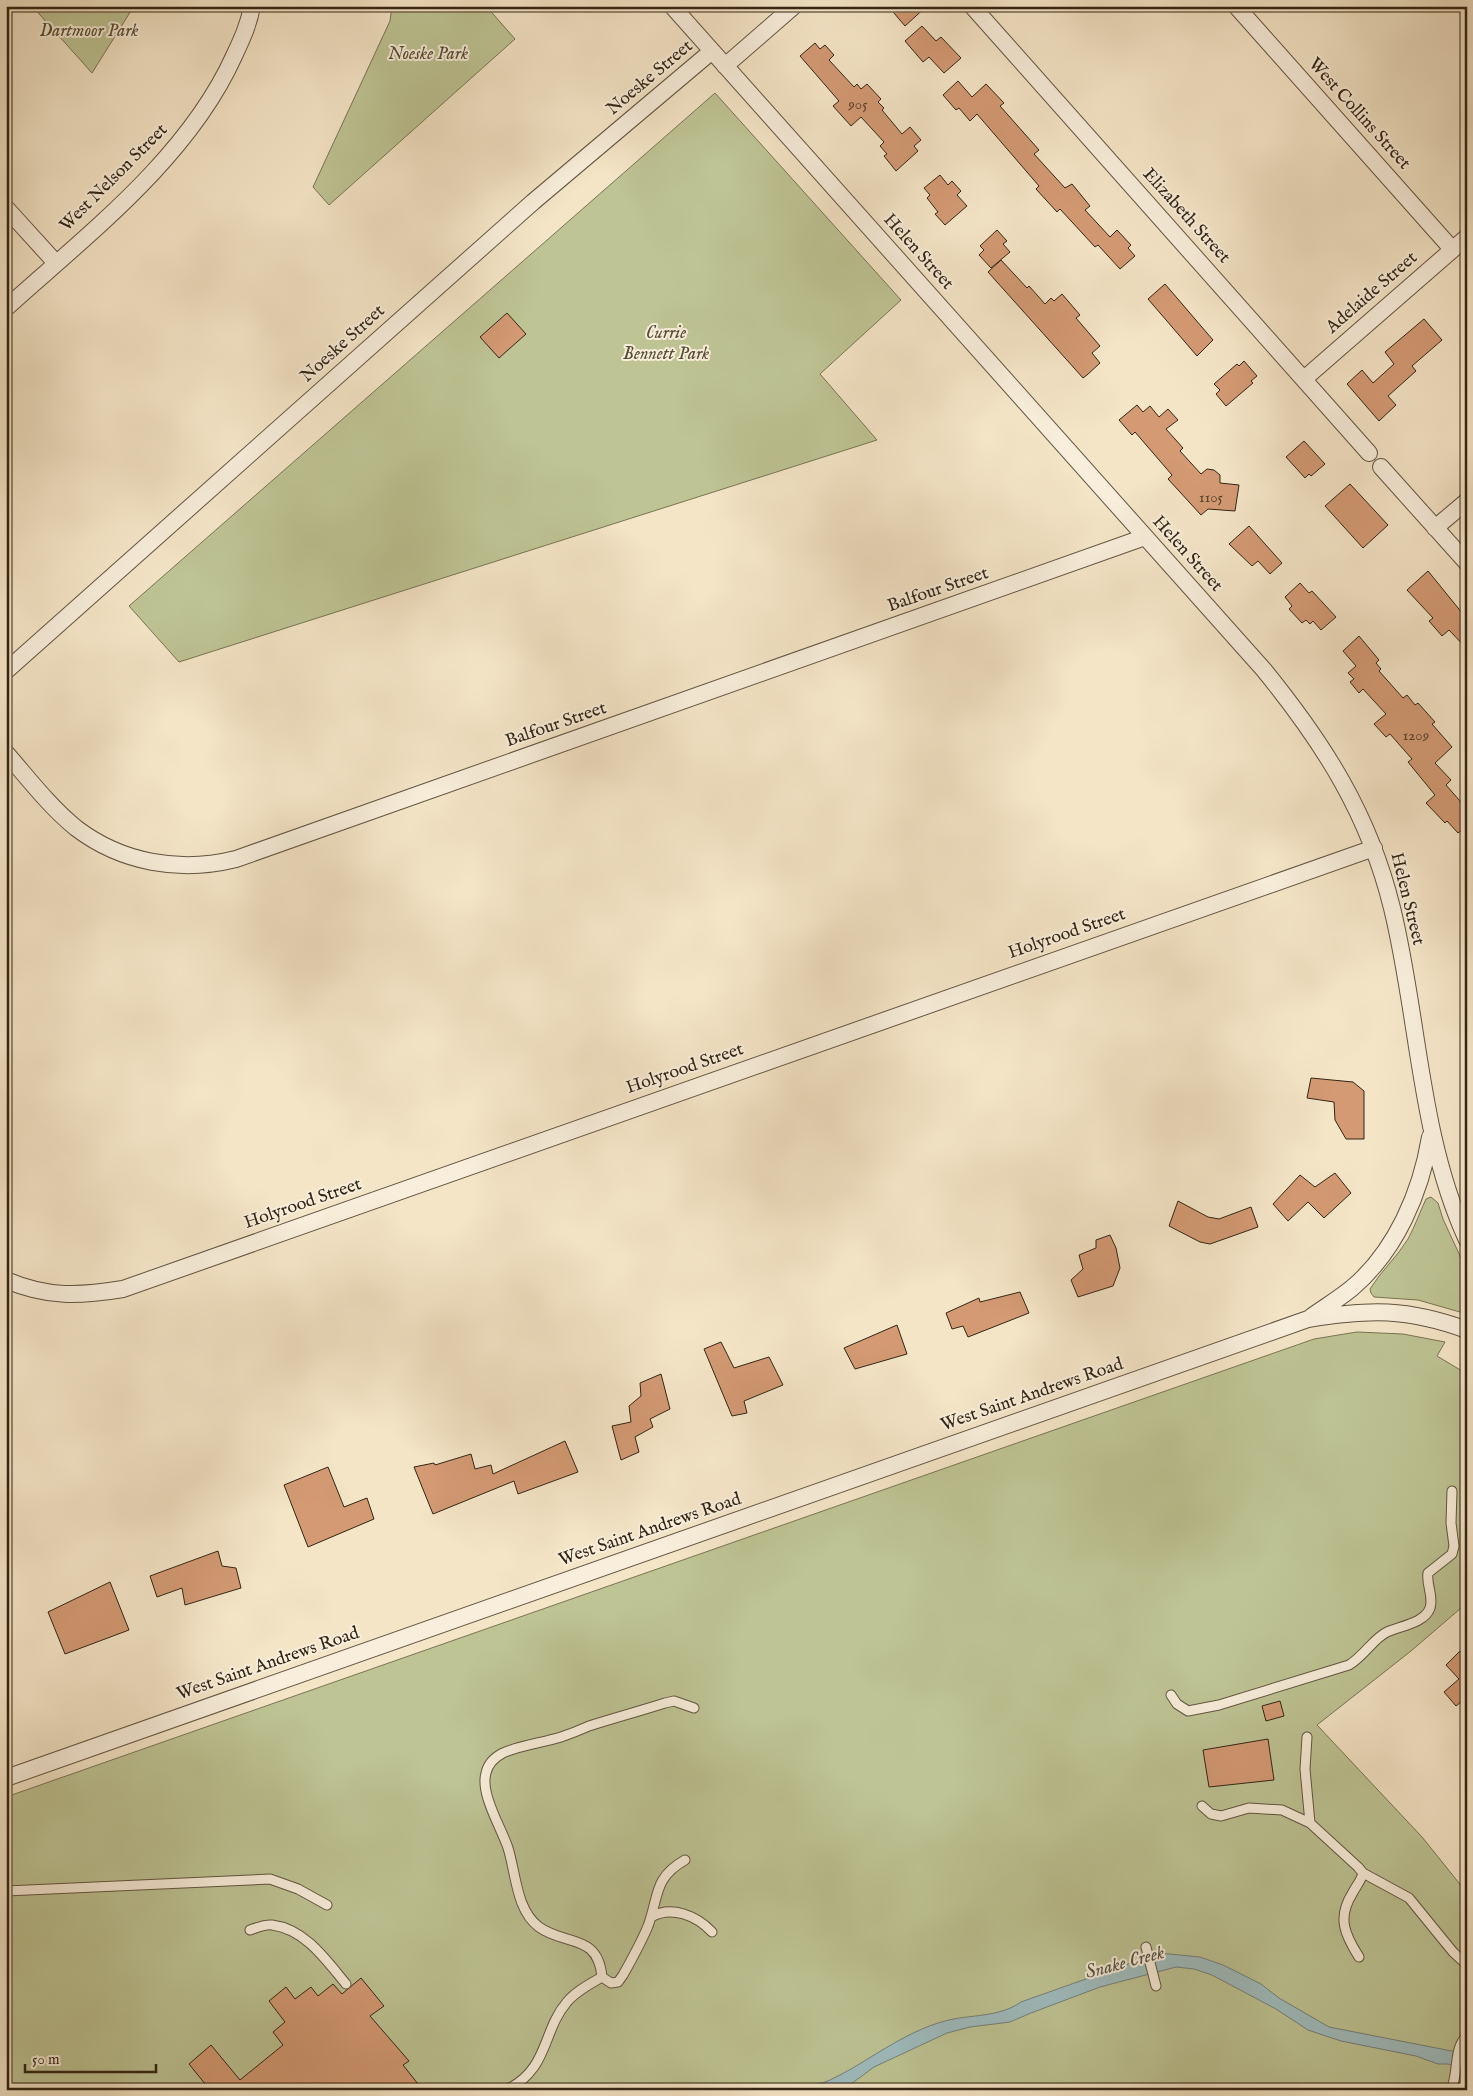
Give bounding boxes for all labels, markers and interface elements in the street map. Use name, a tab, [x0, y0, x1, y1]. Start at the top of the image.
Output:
park label: Dartmoor Park	[39, 20, 139, 43]
street label: Noeske Street	[602, 35, 698, 121]
park label: Noeske Park	[388, 43, 468, 66]
street label: West Collins Street	[1303, 53, 1415, 175]
house number: 905	[847, 95, 868, 114]
street label: West Nelson Street	[55, 119, 173, 237]
street label: Elizabeth Street	[1137, 163, 1235, 269]
street label: Helen Street	[878, 209, 958, 295]
street label: Adelaide Street	[1321, 247, 1423, 340]
street label: Noeske Street	[296, 300, 390, 388]
park label: Currie Bennett Park	[623, 322, 709, 366]
house number: 1105	[1199, 488, 1224, 507]
street label: Helen Street	[1147, 511, 1227, 597]
street label: Balfour Street	[884, 562, 992, 618]
street label: Balfour Street	[502, 697, 610, 753]
house number: 1209	[1403, 726, 1429, 745]
street label: Helen Street	[1384, 850, 1430, 948]
street label: Holyrood Street	[1005, 903, 1129, 965]
street label: Holyrood Street	[623, 1038, 747, 1100]
street label: Holyrood Street	[241, 1173, 365, 1235]
street label: West Saint Andrews Road	[938, 1353, 1127, 1437]
street label: West Saint Andrews Road	[556, 1488, 745, 1572]
street label: West Saint Andrews Road	[174, 1622, 363, 1706]
water label: Snake Creek	[1083, 1941, 1168, 1985]
scale bar	[25, 2041, 156, 2073]
text: 50 m	[32, 2050, 60, 2069]

